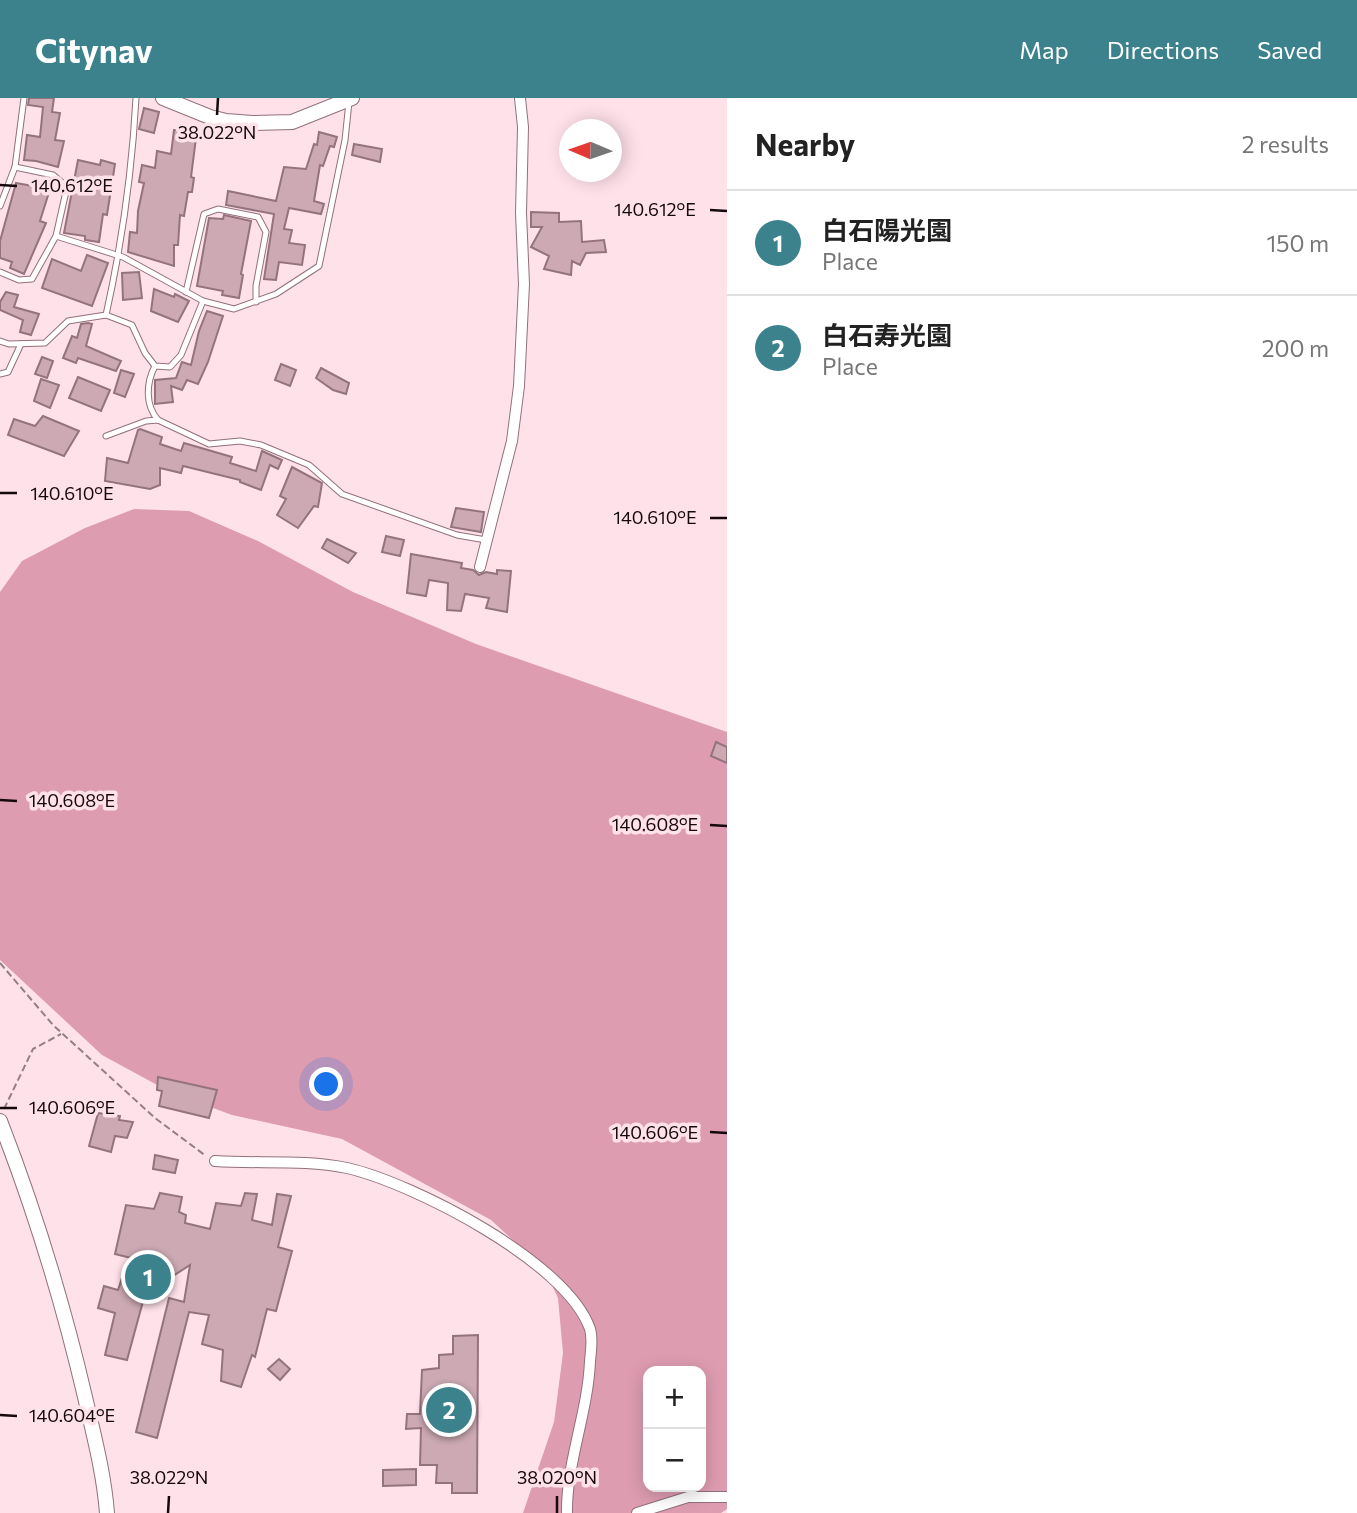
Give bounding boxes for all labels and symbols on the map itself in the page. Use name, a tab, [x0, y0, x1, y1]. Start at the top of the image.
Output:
north arrow	[559, 119, 622, 182]
text: 38.022°N	[178, 121, 256, 143]
text: 140.612°E	[31, 174, 113, 196]
text: 140.612°E	[614, 198, 696, 220]
text: 140.610°E	[30, 482, 114, 504]
text: 140.610°E	[613, 506, 697, 528]
text: 140.608°E	[29, 789, 115, 811]
text: 140.608°E	[612, 813, 698, 835]
your location	[309, 1067, 343, 1101]
text: 140.606°E	[29, 1096, 115, 1118]
text: 140.606°E	[612, 1121, 698, 1143]
pin: 1	[125, 1251, 171, 1303]
pin: 2	[426, 1384, 472, 1436]
text: 140.604°E	[29, 1404, 115, 1426]
text: 38.022°N	[130, 1466, 208, 1488]
text: 38.020°N	[517, 1466, 597, 1488]

